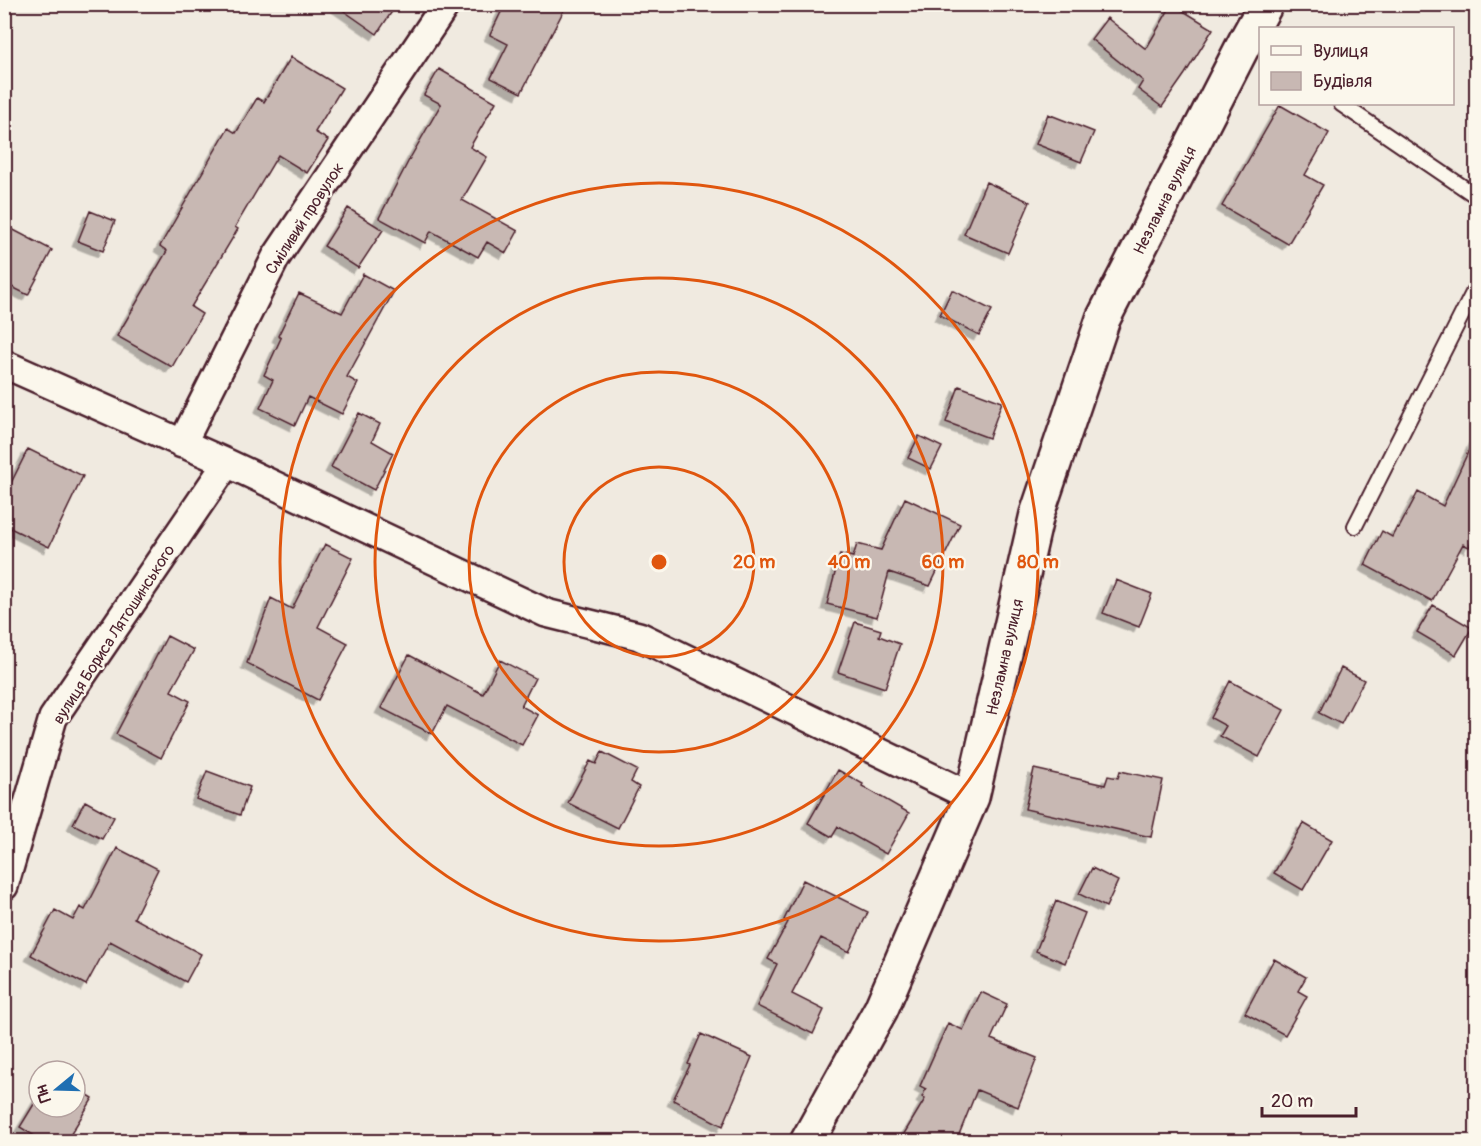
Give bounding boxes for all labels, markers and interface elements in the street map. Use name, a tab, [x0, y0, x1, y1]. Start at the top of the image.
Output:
legend	[1259, 27, 1454, 105]
text: Вулиця	[1313, 40, 1368, 63]
text: Будівля	[1313, 70, 1372, 93]
street label: Незламна вулиця	[1129, 143, 1201, 258]
street label: Сміливий провулок	[261, 159, 348, 278]
street label: вулиця Бориса Лятошинського	[48, 541, 180, 728]
text: 20 m	[733, 551, 775, 574]
text: 40 m	[828, 551, 870, 574]
text: 60 m	[922, 551, 964, 574]
text: 80 m	[1017, 551, 1059, 574]
centre of rings	[649, 552, 669, 572]
street label: Незламна вулиця	[982, 597, 1028, 717]
north arrow	[27, 1059, 87, 1119]
scale bar	[1262, 1080, 1356, 1118]
text: Пн	[31, 1082, 56, 1105]
text: 20 m	[1271, 1090, 1313, 1113]

